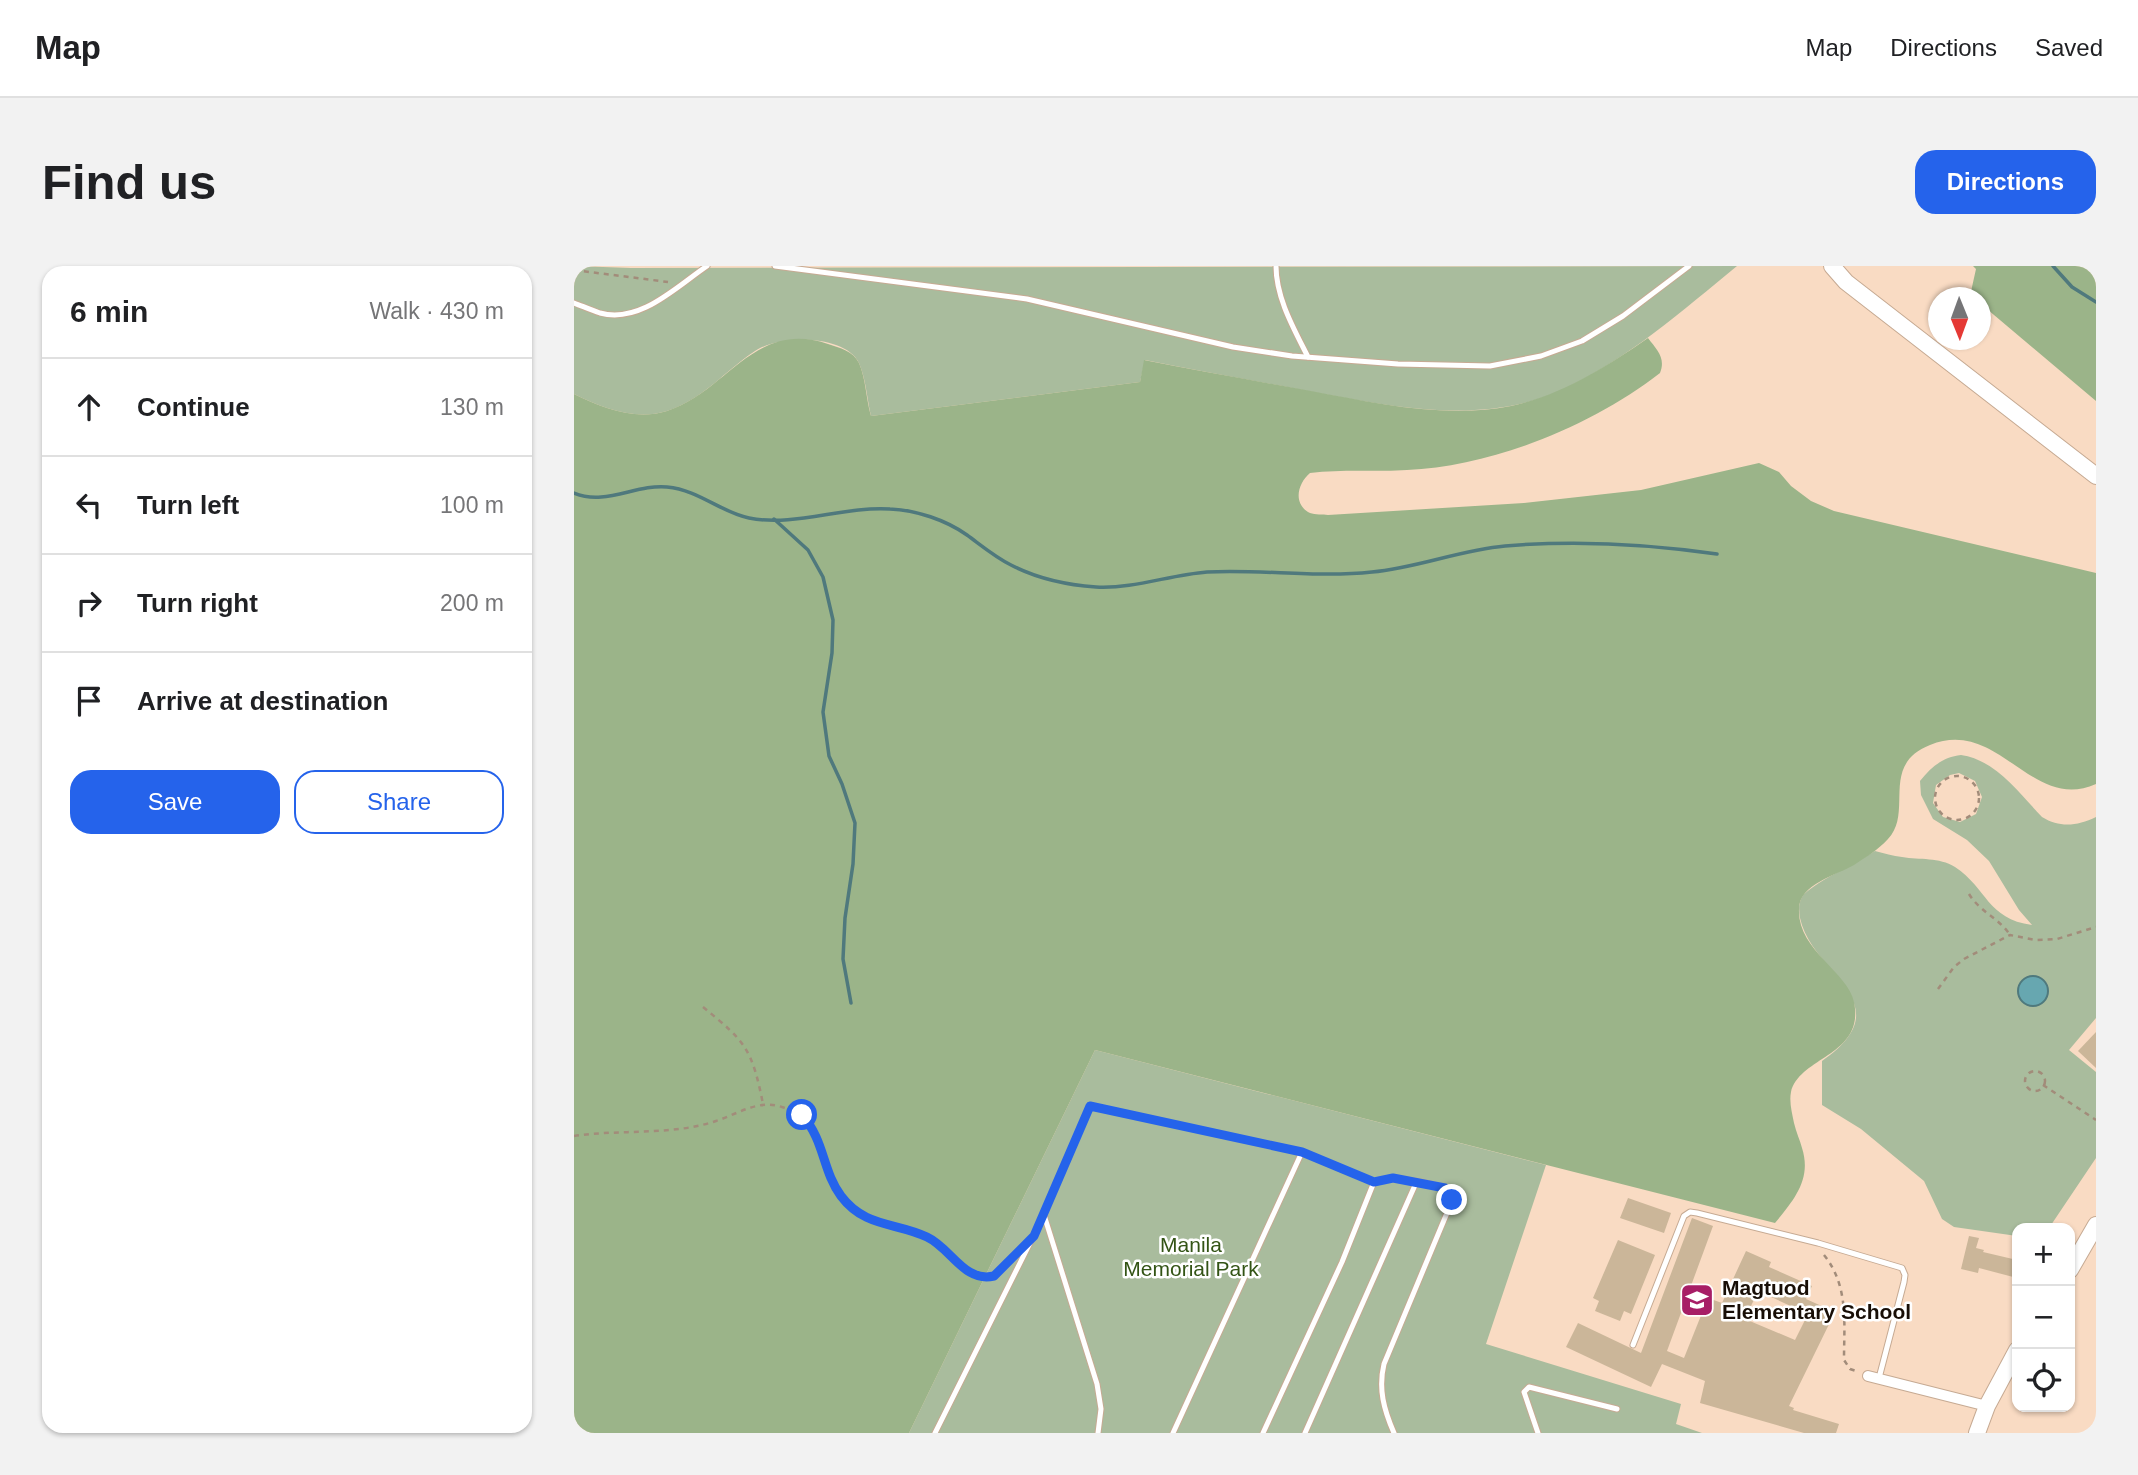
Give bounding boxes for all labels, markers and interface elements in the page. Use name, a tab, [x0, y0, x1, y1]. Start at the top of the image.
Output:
text: Map	[35, 29, 101, 66]
text: Map	[1806, 34, 1852, 61]
text: Directions	[1890, 34, 1997, 61]
text: Saved	[2035, 34, 2103, 61]
button: Directions	[1915, 150, 2096, 214]
text: Find us	[42, 155, 216, 209]
north arrow	[1928, 287, 1991, 350]
text: 6 min	[70, 295, 148, 328]
text: Walk · 430 m	[369, 298, 504, 324]
icon: ahead	[70, 388, 108, 426]
text: Continue	[137, 392, 250, 422]
text: 130 m	[440, 394, 504, 420]
icon: left	[70, 486, 108, 524]
text: Turn left	[137, 490, 239, 520]
text: 100 m	[440, 492, 504, 518]
icon: right	[70, 584, 108, 622]
text: Turn right	[137, 588, 258, 618]
text: 200 m	[440, 590, 504, 616]
icon: arrive	[70, 682, 108, 720]
text: Arrive at destination	[137, 686, 388, 716]
button: Save	[70, 770, 280, 834]
button: Share	[294, 770, 504, 834]
route start	[786, 1099, 817, 1130]
route end	[1436, 1184, 1467, 1215]
map controls	[2012, 1223, 2075, 1412]
button: +	[2012, 1223, 2075, 1286]
park label: Manila Memorial Park	[1123, 1233, 1259, 1280]
place label: Magtuod Elementary School	[1722, 1276, 1911, 1323]
school or university icon: Magtuod Elementary School	[1678, 1281, 1716, 1319]
button: −	[2012, 1286, 2075, 1349]
button: locate	[2012, 1349, 2075, 1412]

